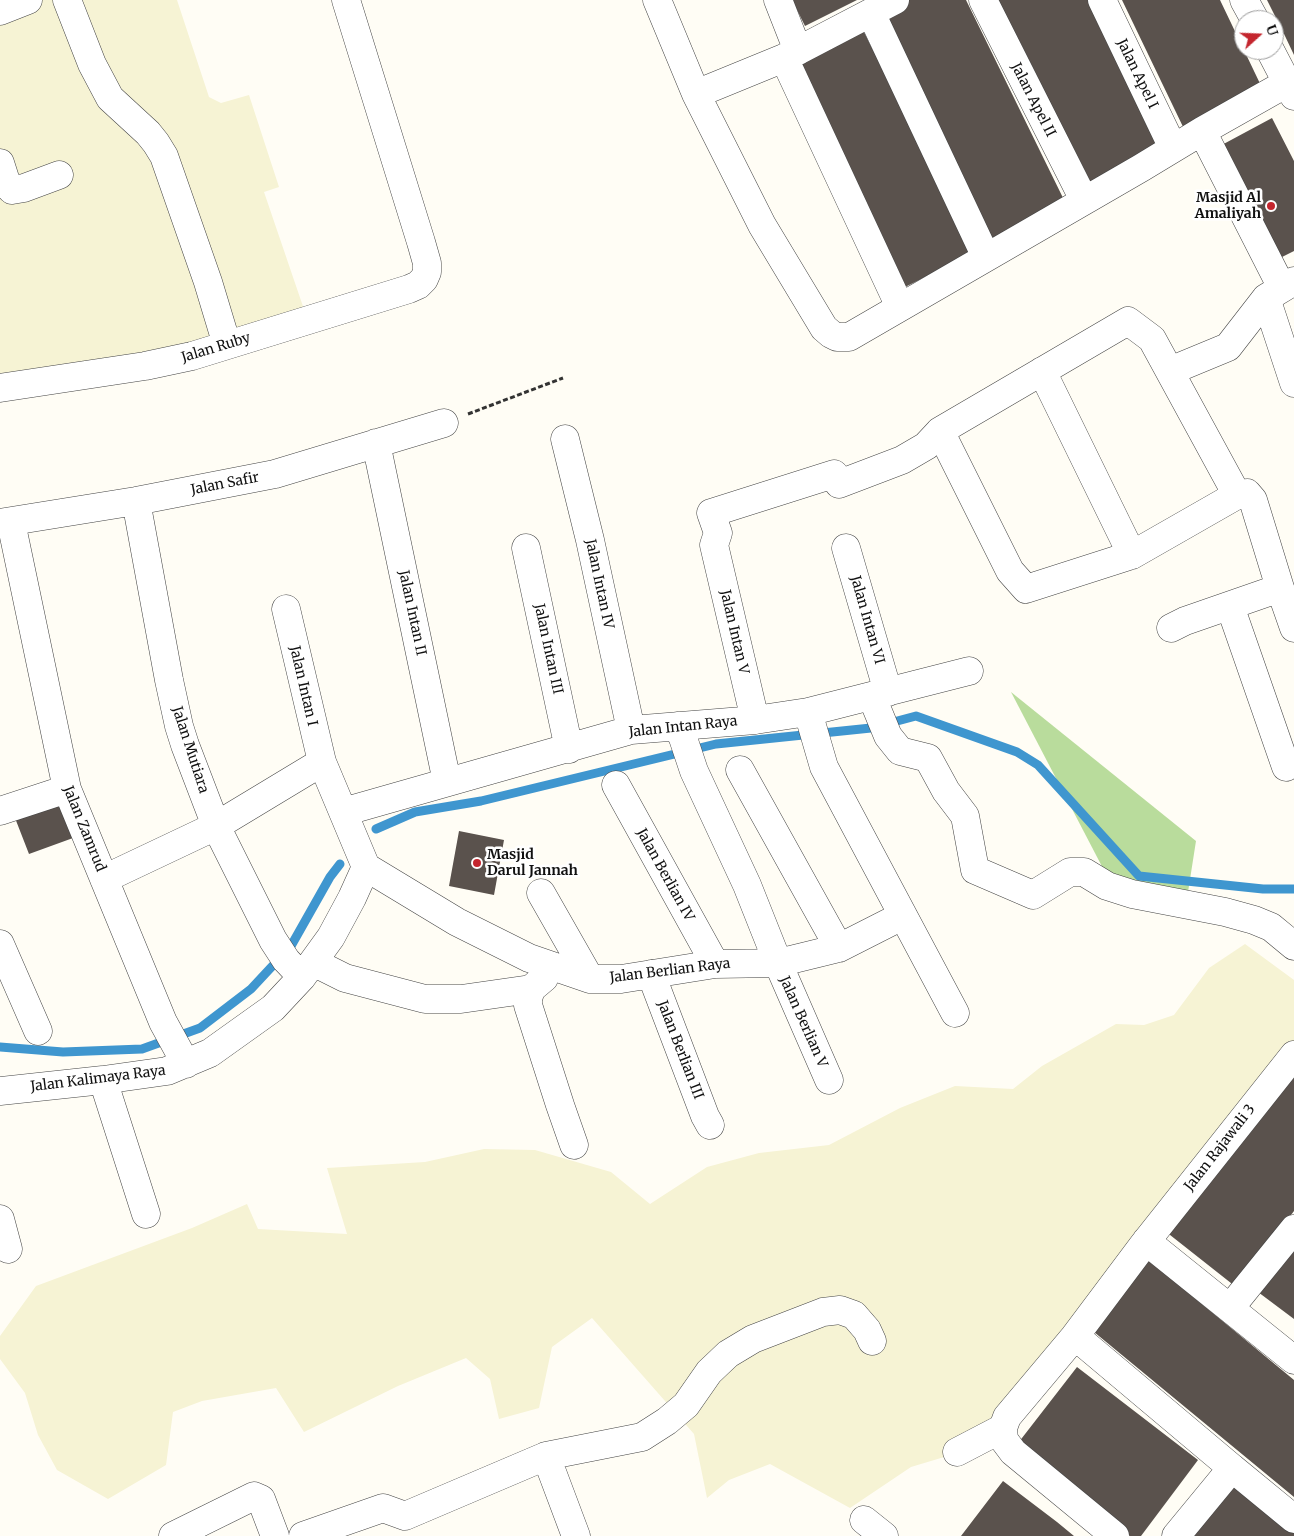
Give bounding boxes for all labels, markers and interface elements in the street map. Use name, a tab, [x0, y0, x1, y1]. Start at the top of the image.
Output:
north arrow	[1234, 10, 1284, 60]
text: U	[1262, 22, 1282, 38]
street label: Jalan Apel I	[1113, 36, 1161, 112]
street label: Jalan Apel II	[1007, 60, 1059, 140]
place label: Masjid Al Amaliyah	[1195, 190, 1261, 222]
marker: Masjid Al Amaliyah	[1265, 200, 1277, 212]
street label: Jalan Ruby	[179, 330, 253, 366]
street label: Jalan Safir	[189, 469, 261, 499]
street label: Jalan Intan IV	[581, 538, 617, 630]
street label: Jalan Intan II	[395, 569, 429, 657]
street label: Jalan Intan VI	[846, 574, 888, 666]
street label: Jalan Intan V	[716, 588, 752, 676]
street label: Jalan Intan III	[530, 602, 566, 696]
street label: Jalan Intan I	[286, 644, 320, 728]
street label: Jalan Mutiara	[168, 705, 212, 795]
street label: Jalan Intan Raya	[628, 713, 738, 741]
street label: Jalan Zamrud	[59, 784, 109, 874]
street label: Jalan Berlian IV	[633, 826, 697, 924]
place label: Masjid Darul Jannah	[487, 847, 578, 880]
marker: Masjid Darul Jannah	[471, 857, 483, 869]
street label: Jalan Berlian Raya	[609, 955, 731, 987]
street label: Jalan Berlian V	[775, 974, 831, 1070]
street label: Jalan Berlian III	[653, 998, 707, 1102]
street label: Jalan Kalimaya Raya	[30, 1062, 166, 1096]
street label: Jalan Rajawali 3	[1181, 1101, 1259, 1195]

